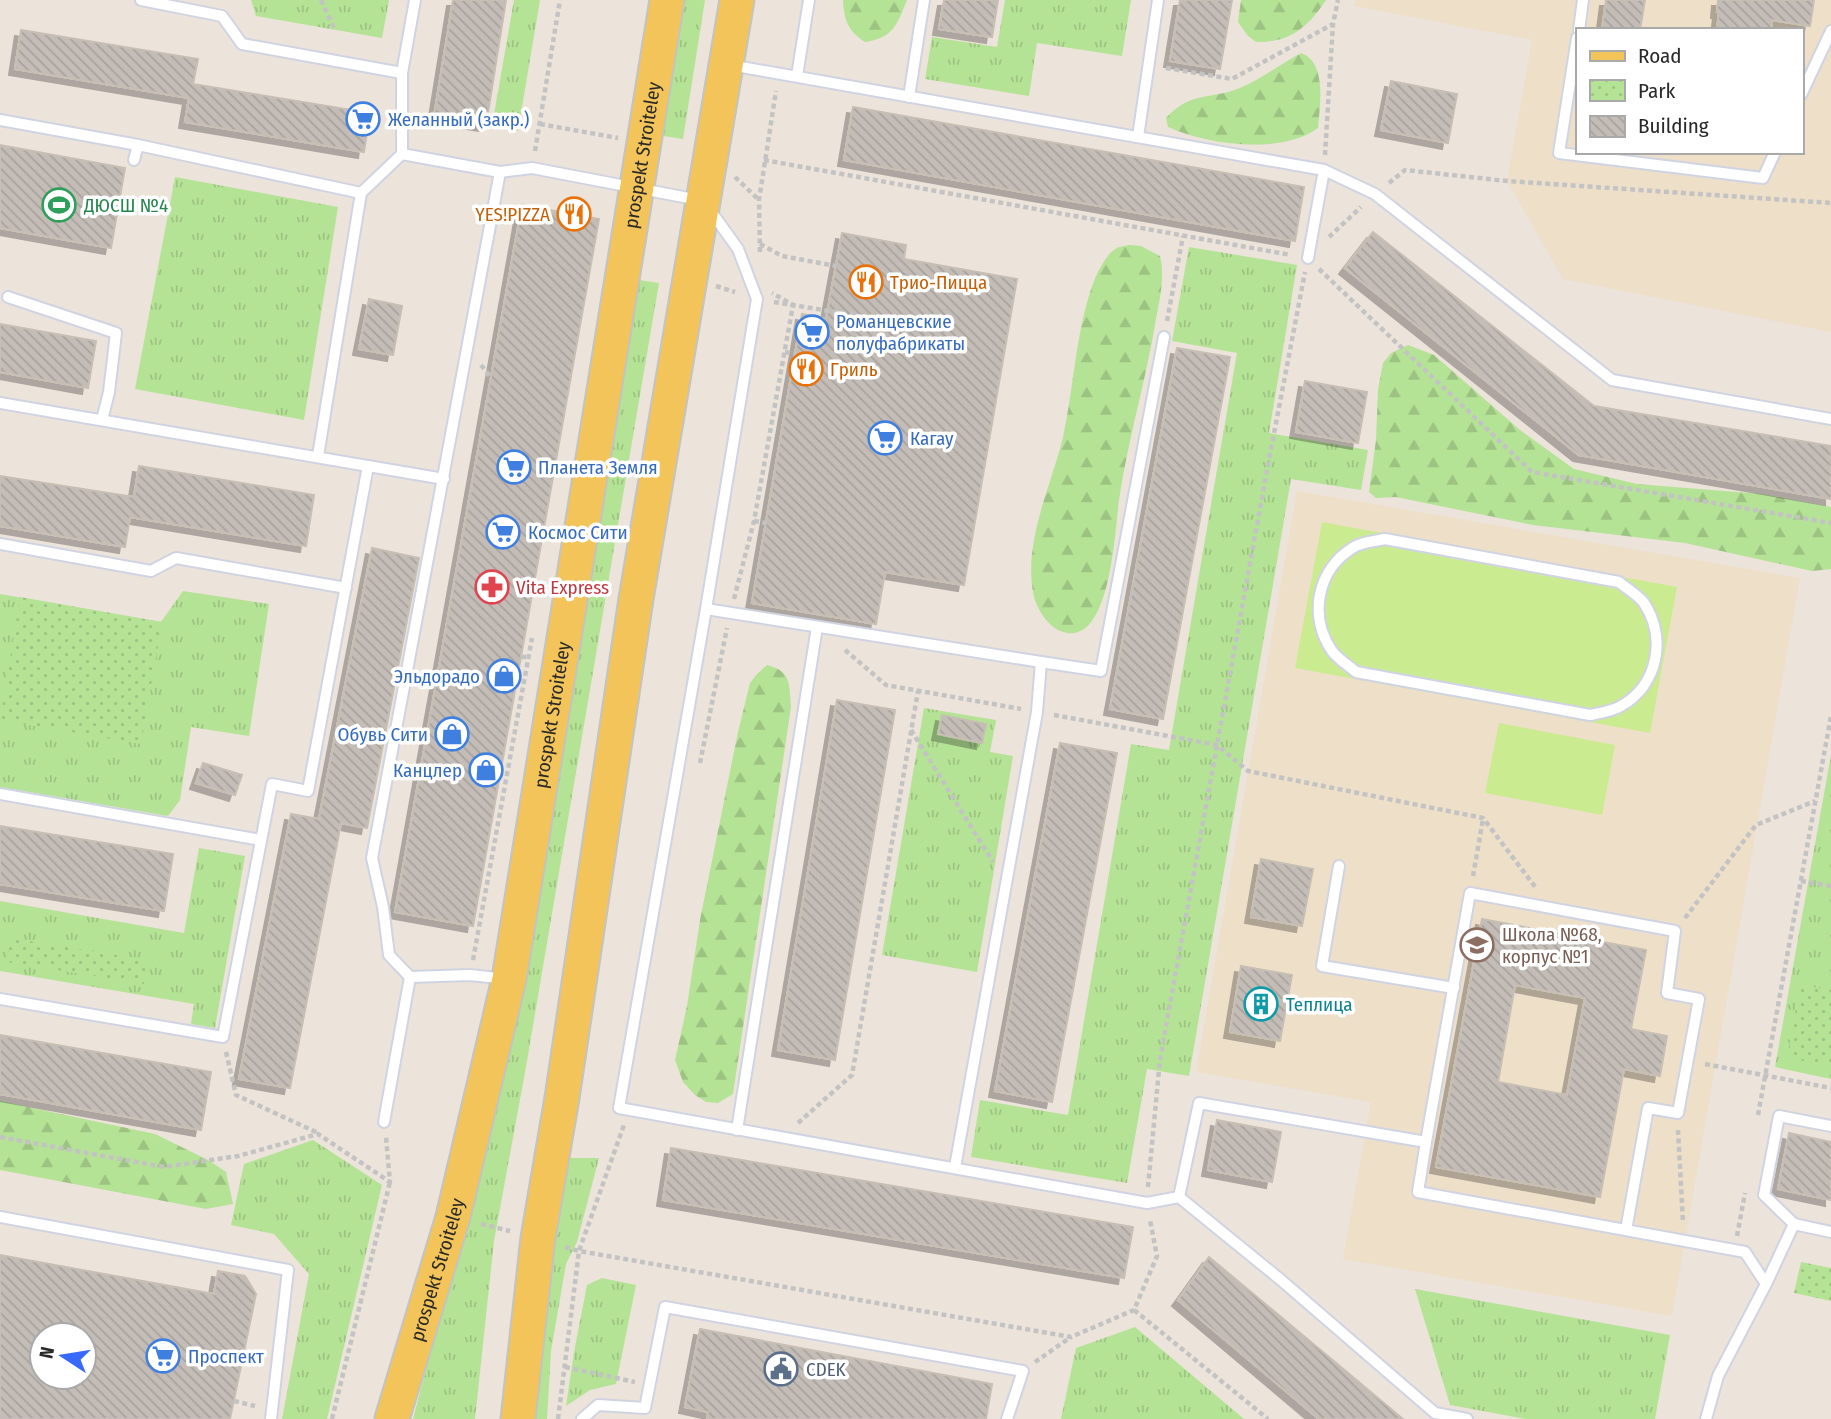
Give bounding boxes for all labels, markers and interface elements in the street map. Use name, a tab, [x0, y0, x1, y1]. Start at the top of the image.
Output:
legend	[1576, 28, 1803, 154]
text: Road	[1638, 43, 1682, 69]
text: Park	[1638, 78, 1676, 104]
street label: prospekt Stroiteley	[619, 80, 666, 230]
supermarket icon: Желанный (закр.)	[344, 100, 382, 138]
place label: Желанный (закр.)	[388, 108, 529, 131]
text: Building	[1638, 113, 1709, 139]
sports icon: ДЮСШ №4	[40, 186, 78, 224]
place label: ДЮСШ №4	[83, 194, 168, 217]
restaurant icon: YES!PIZZA	[555, 195, 593, 233]
place label: YES!PIZZA	[475, 203, 550, 226]
restaurant icon: Трио-Пицца	[847, 263, 885, 301]
place label: Трио-Пицца	[890, 271, 987, 294]
place label: Романцевские полуфабрикаты	[836, 310, 965, 355]
supermarket icon: Романцевские полуфабрикаты	[793, 313, 831, 351]
restaurant icon: Гриль	[787, 350, 825, 388]
place label: Гриль	[830, 358, 878, 381]
supermarket icon: Кагау	[866, 419, 904, 457]
place label: Кагау	[910, 427, 954, 450]
supermarket icon: Планета Земля	[495, 448, 533, 486]
place label: Планета Земля	[538, 456, 658, 479]
supermarket icon: Космос Сити	[484, 513, 522, 551]
place label: Космос Сити	[528, 521, 628, 544]
pharmacy icon: Vita Express	[473, 568, 511, 606]
place label: Vita Express	[516, 576, 609, 599]
street label: prospekt Stroiteley	[529, 640, 575, 790]
shop icon: Эльдорадо	[485, 657, 523, 695]
place label: Эльдорадо	[394, 665, 480, 688]
shop icon: Обувь Сити	[433, 715, 471, 753]
place label: Обувь Сити	[338, 723, 428, 746]
shop icon: Канцлер	[467, 751, 505, 789]
place label: Канцлер	[393, 759, 462, 782]
place label: Школа №68, корпус №1	[1502, 923, 1602, 968]
school or university icon: Школа №68, корпус №1	[1458, 926, 1496, 964]
building icon: Теплица	[1242, 985, 1280, 1023]
place label: Теплица	[1286, 993, 1353, 1016]
street label: prospekt Stroiteley	[405, 1195, 469, 1344]
north arrow	[28, 1321, 98, 1391]
supermarket icon: Проспект	[144, 1337, 182, 1375]
text: N	[34, 1345, 59, 1361]
place label: Проспект	[188, 1345, 264, 1368]
public building icon: CDEK	[762, 1350, 800, 1388]
place label: CDEK	[806, 1358, 847, 1381]

